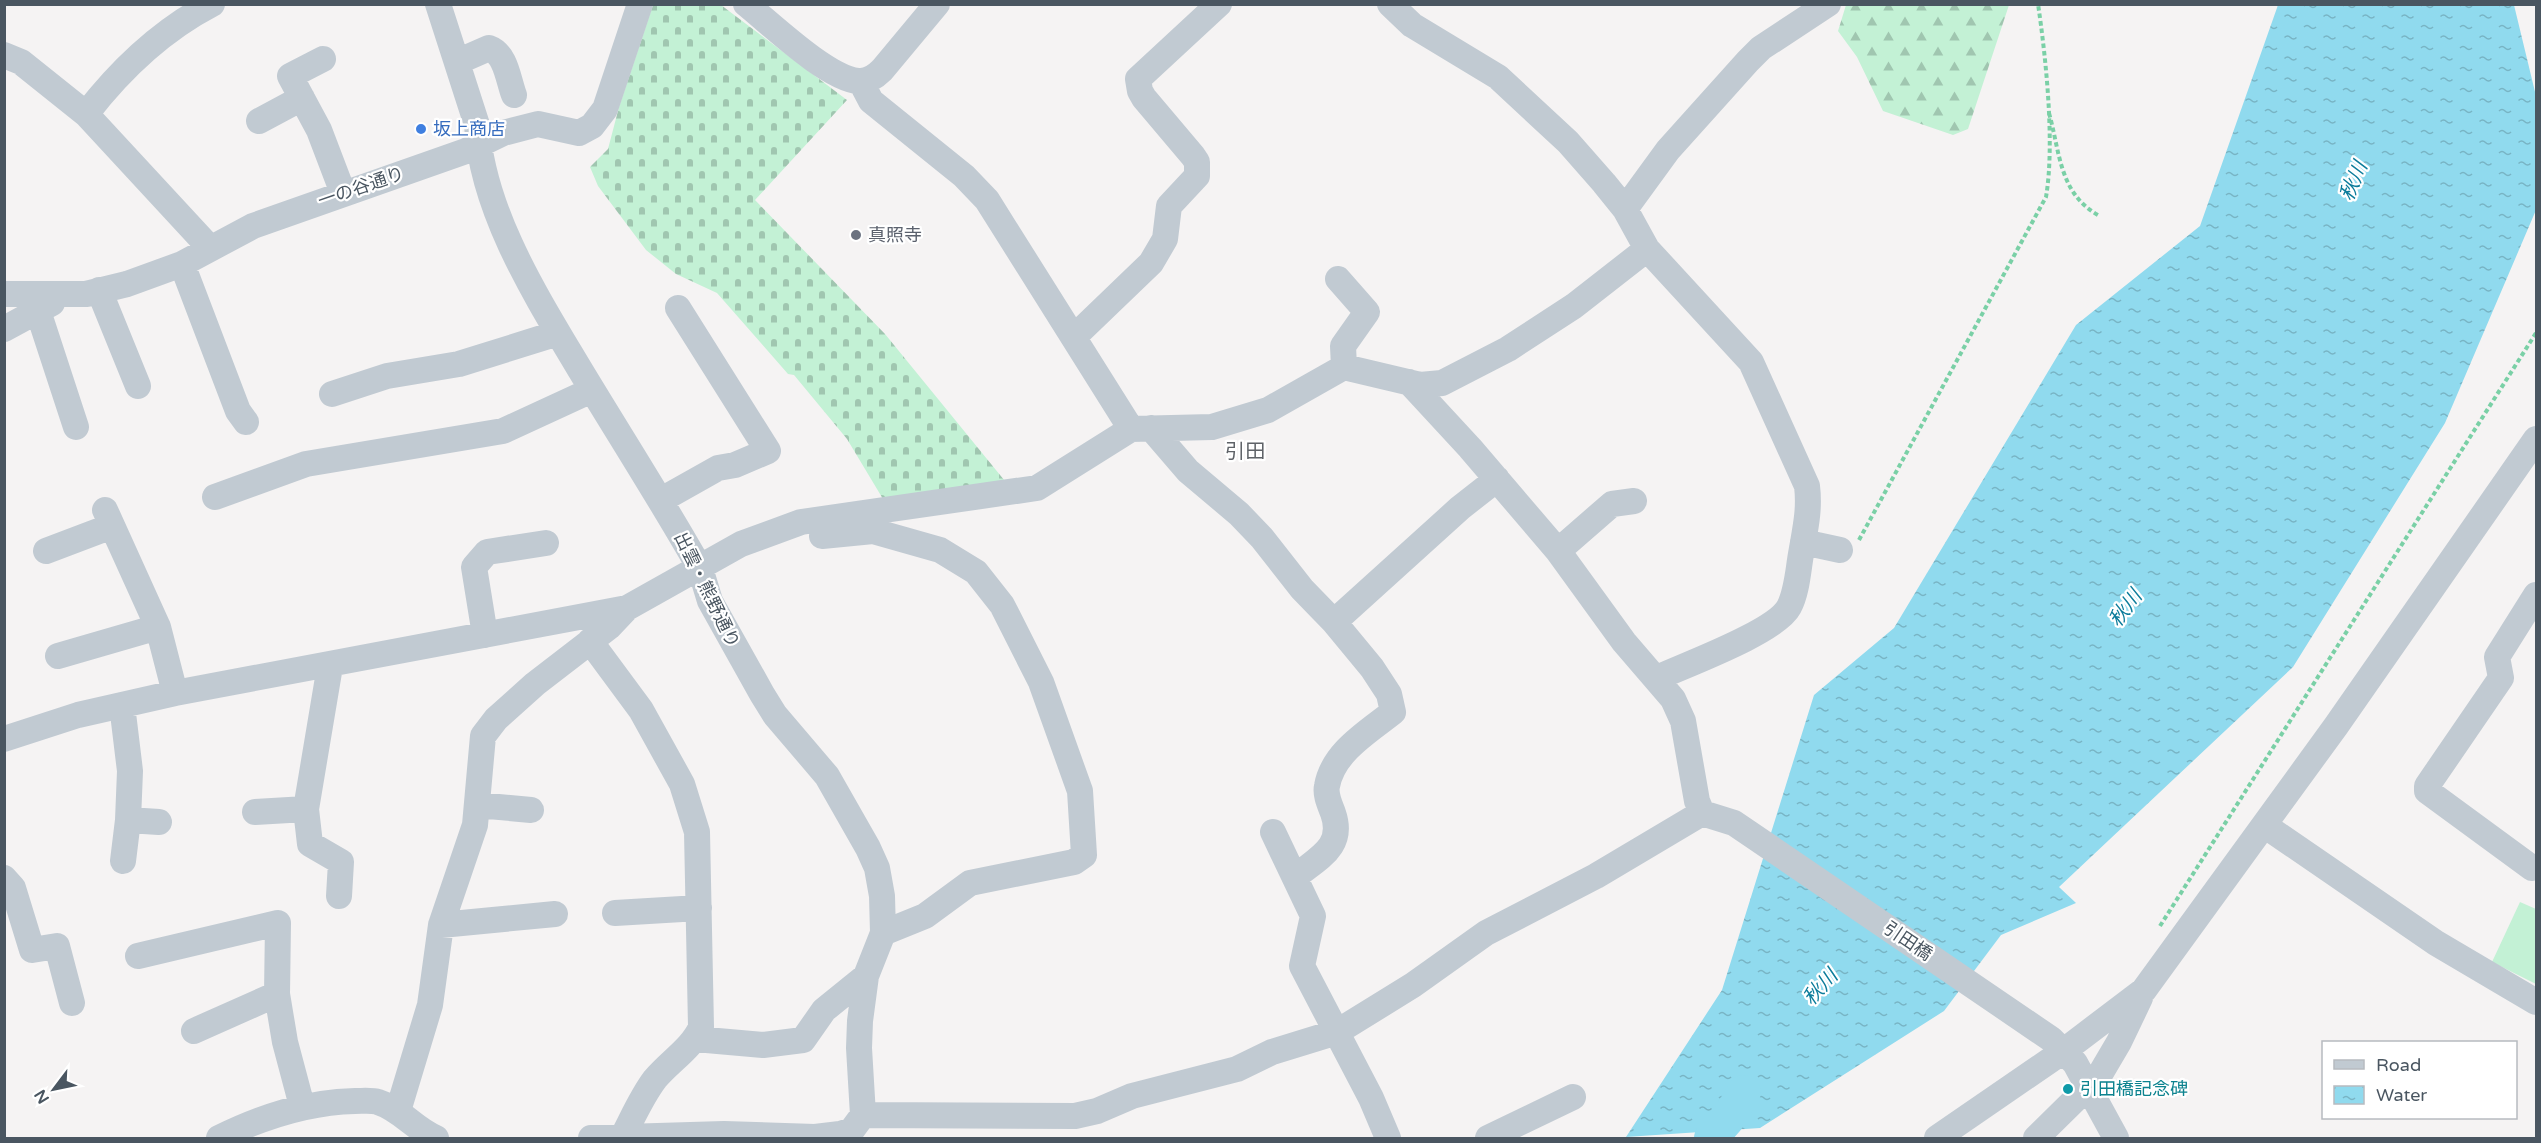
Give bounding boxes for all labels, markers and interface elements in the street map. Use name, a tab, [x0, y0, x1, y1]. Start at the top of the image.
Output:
place label: 坂上商店	[433, 118, 505, 140]
marker: 坂上商店	[414, 122, 428, 136]
water label: 秋川	[2335, 156, 2374, 204]
street label: 一の谷通り	[315, 162, 407, 212]
place label: 真照寺	[868, 224, 922, 246]
marker: 真照寺	[849, 228, 863, 242]
district label: 引田	[1225, 440, 1265, 464]
street label: 出雲・熊野通り	[669, 529, 745, 651]
water label: 秋川	[2104, 584, 2149, 632]
street label: 引田橋	[1879, 917, 1937, 965]
water label: 秋川	[1798, 963, 1844, 1011]
legend	[2322, 1041, 2517, 1119]
text: Road	[2376, 1054, 2421, 1076]
north arrow	[24, 1059, 84, 1119]
place label: 引田橋記念碑	[2080, 1078, 2188, 1100]
marker: 引田橋記念碑	[2061, 1082, 2075, 1096]
text: Water	[2376, 1084, 2427, 1106]
text: N	[30, 1086, 54, 1107]

